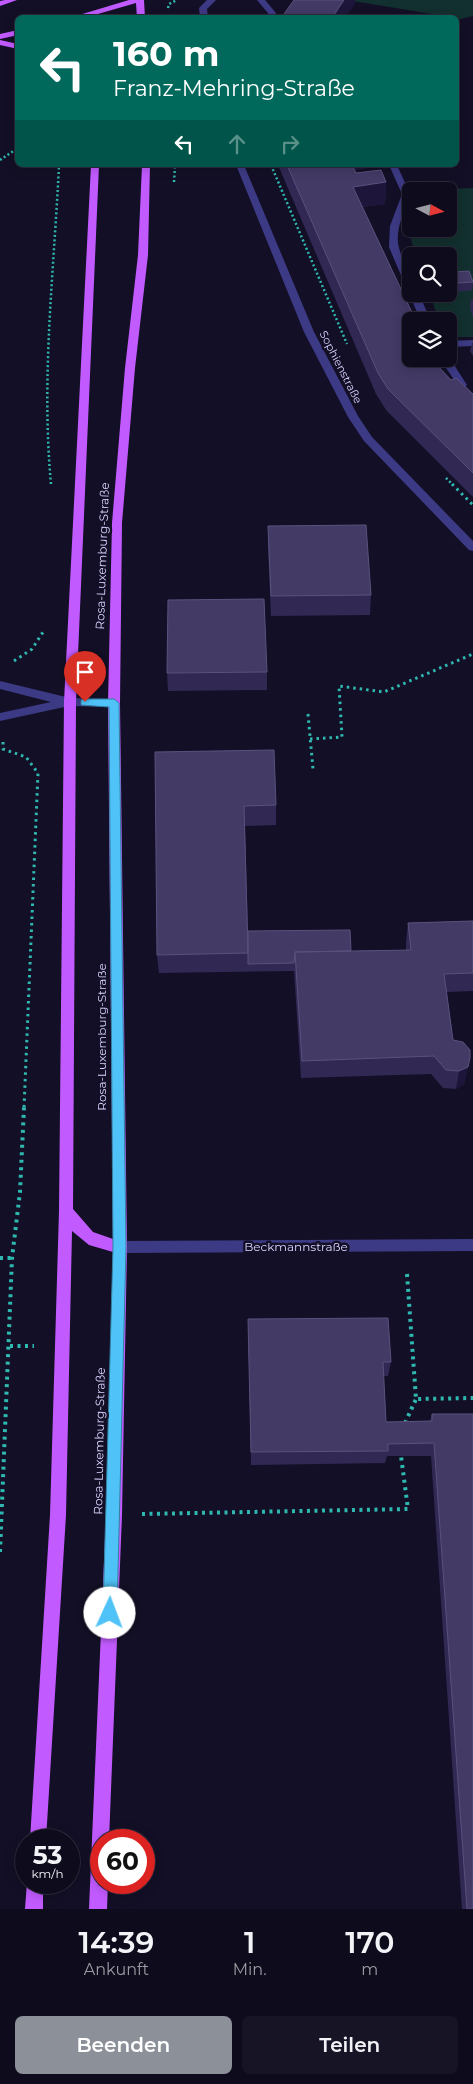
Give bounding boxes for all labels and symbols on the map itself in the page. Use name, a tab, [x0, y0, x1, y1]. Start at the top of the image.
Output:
north arrow	[402, 182, 458, 238]
street label: Sophienstraße	[317, 328, 366, 406]
street label: Rosa-Luxemburg-Straße	[92, 482, 112, 630]
pin	[64, 651, 106, 702]
street label: Rosa-Luxemburg-Straße	[94, 963, 109, 1111]
street label: Beckmannstraße	[244, 1239, 348, 1254]
street label: Rosa-Luxemburg-Straße	[90, 1367, 108, 1515]
position arrow	[83, 1586, 135, 1638]
speed limit sign: 60	[90, 1829, 155, 1894]

